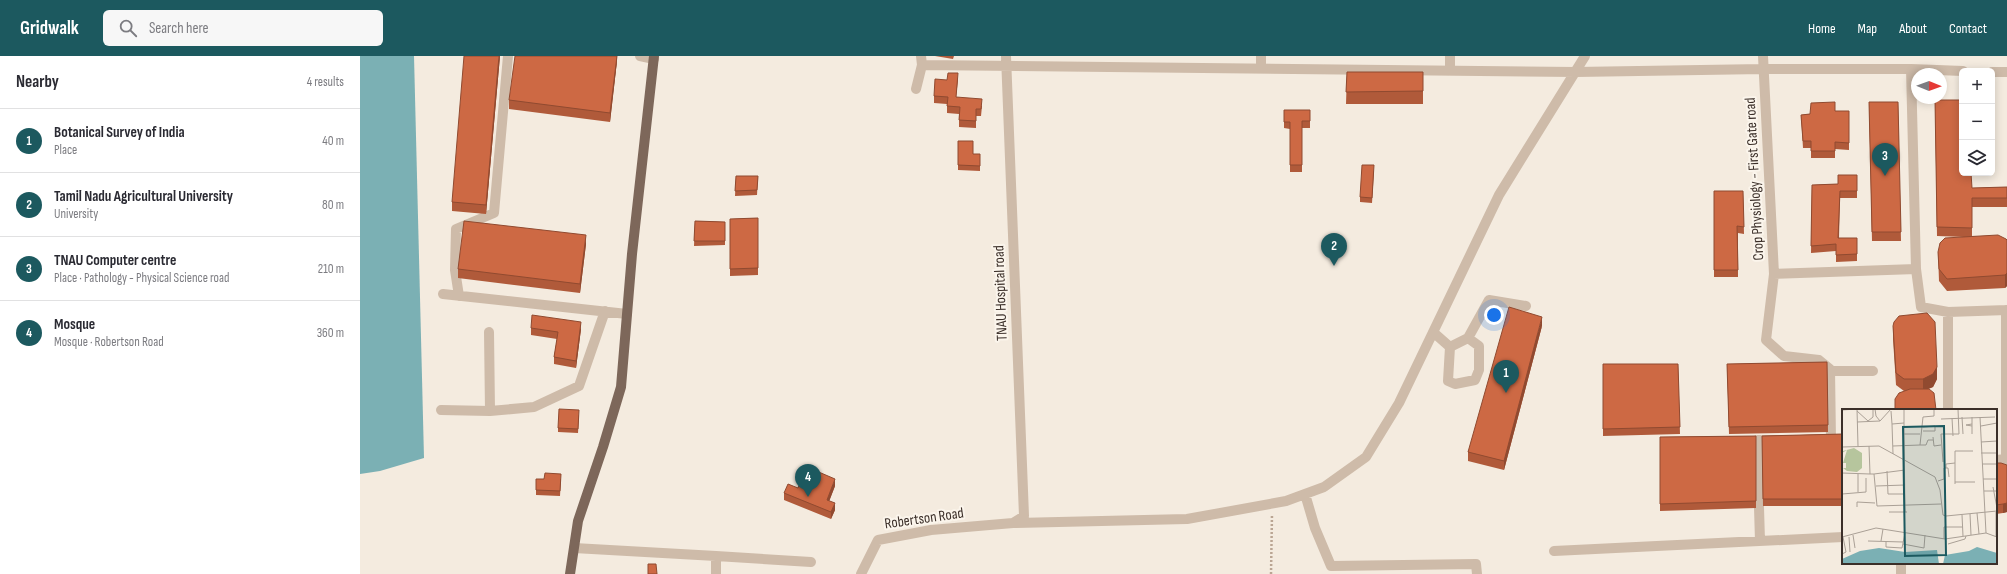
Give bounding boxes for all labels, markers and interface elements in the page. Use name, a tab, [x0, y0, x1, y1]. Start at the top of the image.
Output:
search box	[103, 10, 383, 46]
text: Gridwalk	[20, 17, 79, 40]
icon: search	[117, 17, 139, 39]
text: Search here	[149, 19, 209, 38]
text: Home	[1808, 20, 1836, 37]
text: Map	[1858, 20, 1877, 37]
text: About	[1899, 20, 1927, 37]
text: Contact	[1949, 20, 1987, 37]
north arrow	[1911, 68, 1947, 104]
map controls	[1959, 68, 1995, 176]
button: +	[1959, 68, 1995, 104]
text: Nearby	[16, 72, 59, 92]
text: 4 results	[307, 74, 344, 90]
street label: Crop Physiology - First Gate road	[1741, 97, 1768, 261]
button: −	[1959, 104, 1995, 140]
text: Botanical Survey of India	[54, 123, 185, 142]
text: 1	[26, 133, 32, 149]
text: 40 m	[322, 133, 344, 149]
button: layers	[1959, 140, 1995, 176]
text: Place	[54, 142, 77, 158]
pin: 3	[1872, 143, 1898, 176]
text: Tamil Nadu Agricultural University	[54, 187, 233, 206]
text: 2	[26, 197, 32, 213]
text: 80 m	[322, 197, 344, 213]
text: University	[54, 206, 98, 222]
pin: 2	[1321, 233, 1347, 266]
street label: TNAU Hospital road	[989, 245, 1012, 341]
text: TNAU Computer centre	[54, 251, 176, 270]
text: 3	[26, 261, 32, 277]
text: 210 m	[318, 261, 344, 277]
text: Place · Pathology - Physical Science road	[54, 270, 229, 286]
your location	[1484, 305, 1504, 325]
text: Mosque	[54, 315, 95, 334]
text: 4	[26, 325, 32, 341]
text: 360 m	[317, 325, 344, 341]
text: Mosque · Robertson Road	[54, 334, 164, 350]
pin: 1	[1493, 360, 1519, 393]
inset map	[1842, 409, 1997, 564]
pin: 4	[795, 464, 821, 497]
street label: Robertson Road	[883, 504, 965, 533]

